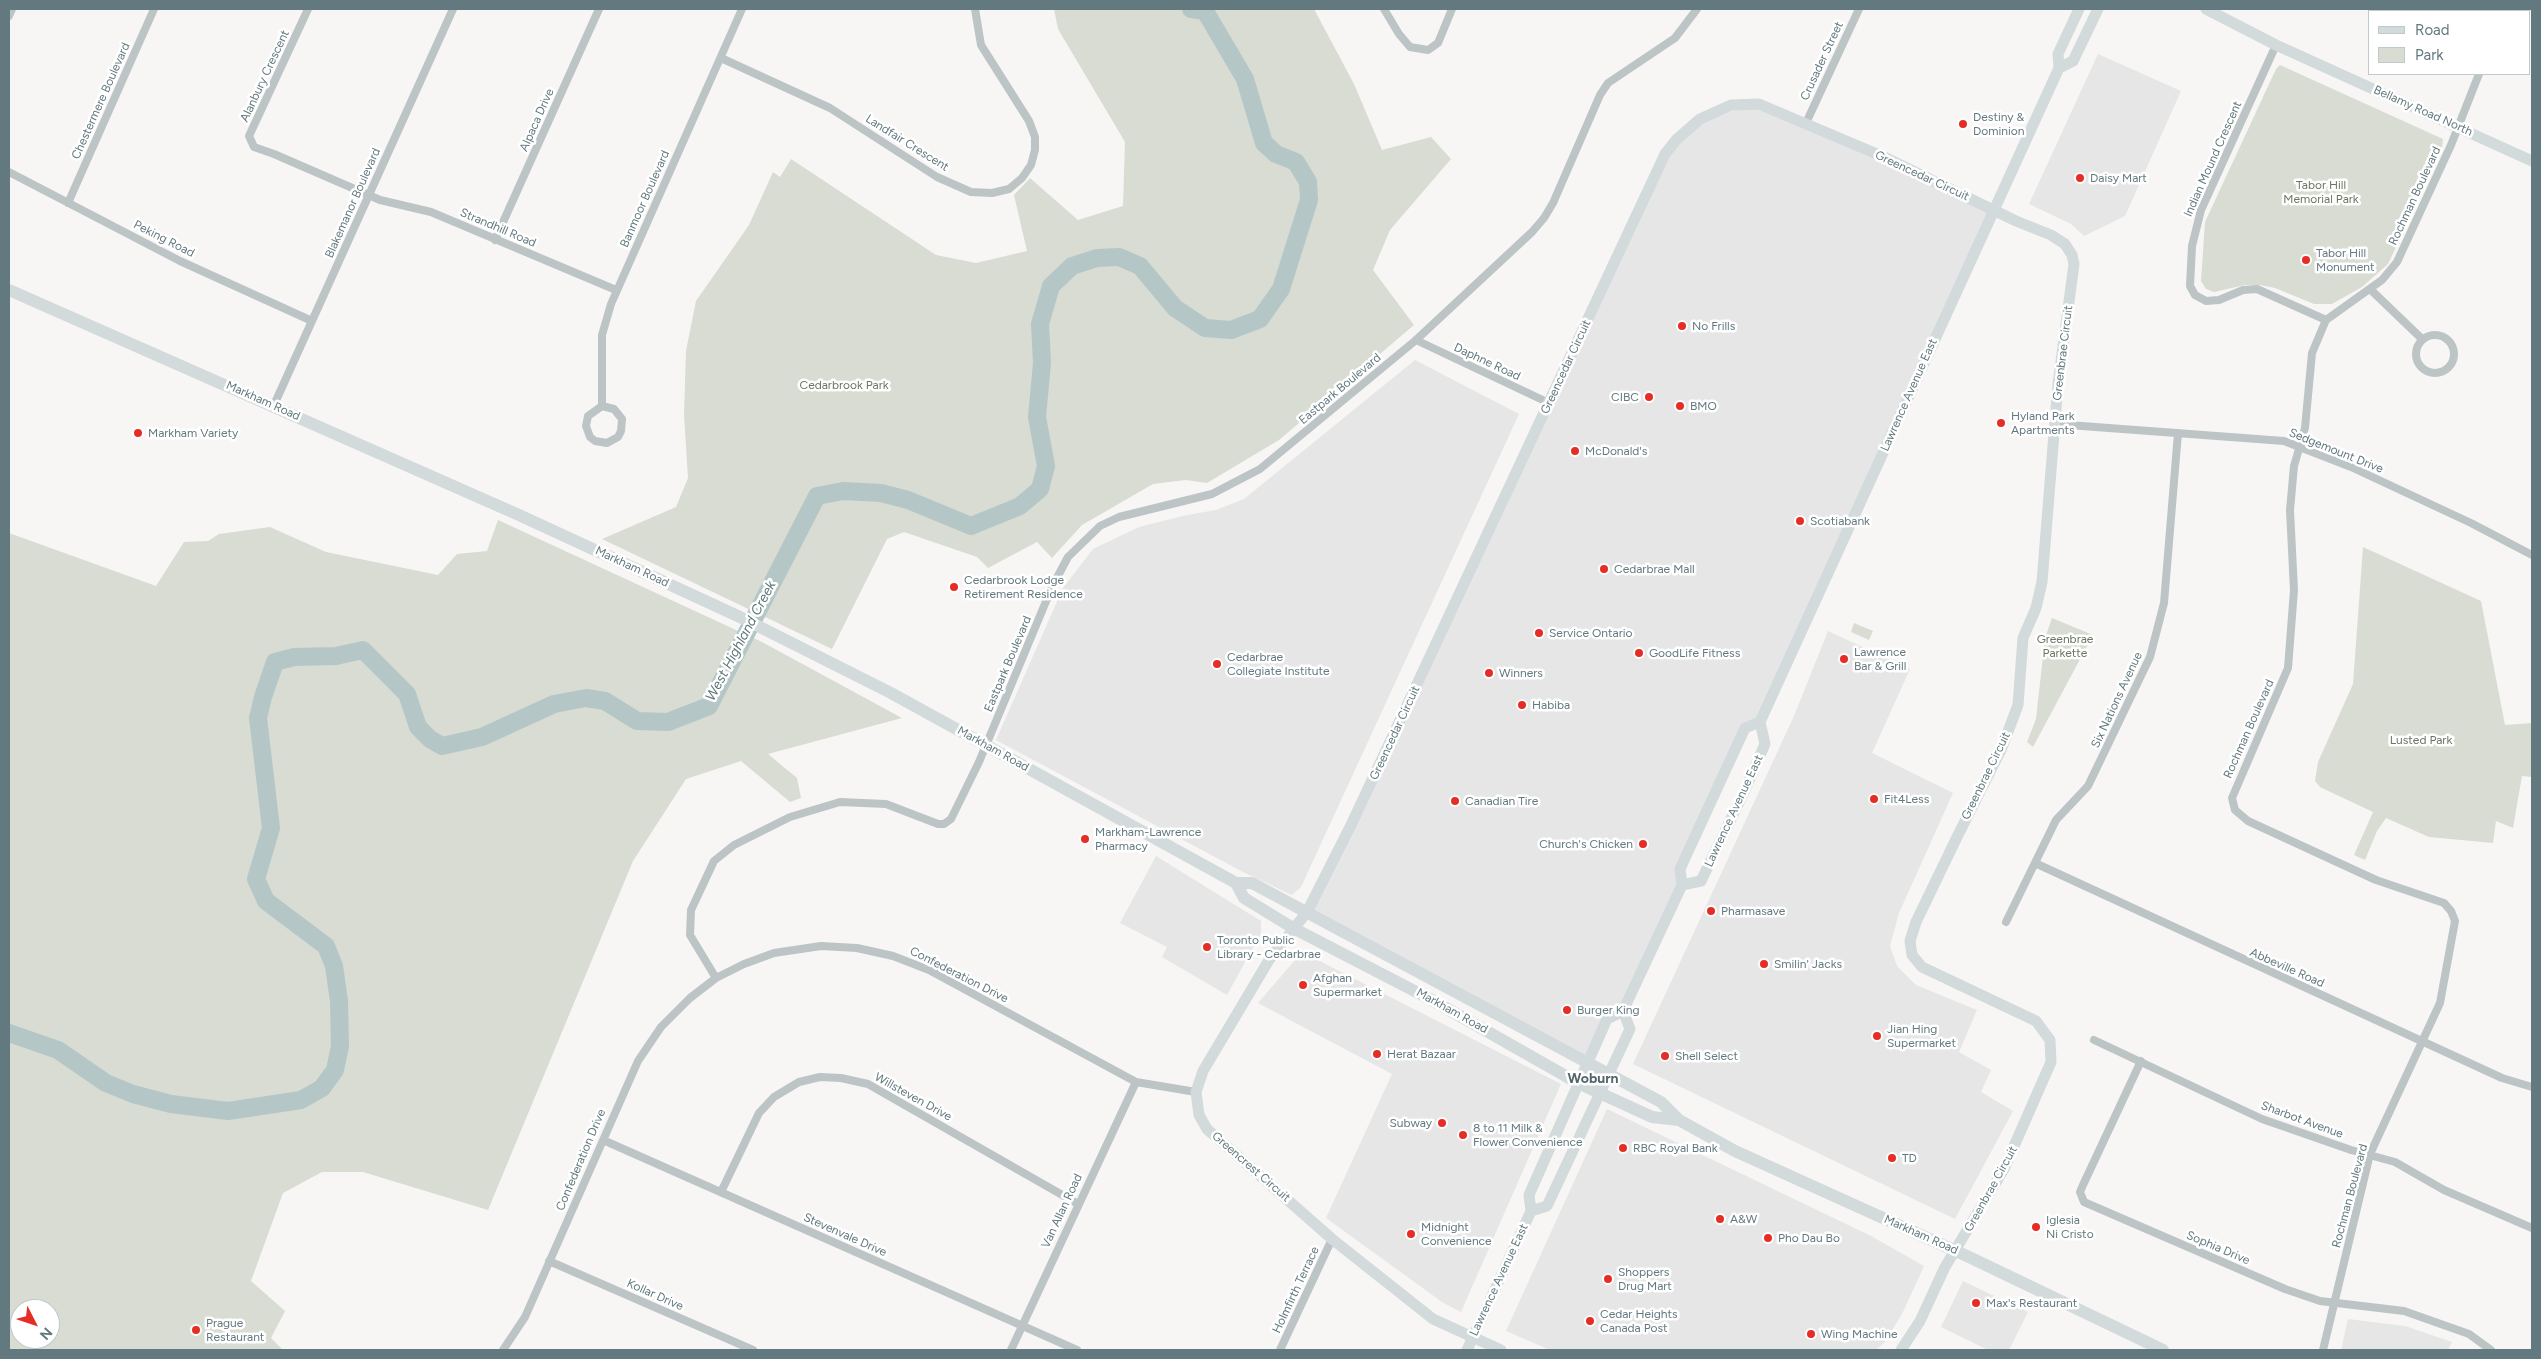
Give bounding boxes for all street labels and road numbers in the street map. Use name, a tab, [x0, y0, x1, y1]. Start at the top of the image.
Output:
street label: Crusader Street	[1797, 19, 1847, 103]
street label: Alanbury Crescent	[237, 28, 293, 124]
street label: Chestermere Boulevard	[69, 40, 133, 162]
street label: Bellamy Road North	[2371, 83, 2475, 139]
street label: Alpaca Drive	[517, 86, 557, 154]
street label: Indian Mound Crescent	[2181, 99, 2245, 219]
street label: Landfair Crescent	[863, 112, 951, 174]
street label: Rochman Boulevard	[2386, 144, 2444, 248]
street label: Blakemanor Boulevard	[322, 146, 384, 260]
street label: Banmoor Boulevard	[617, 148, 673, 250]
street label: Greencedar Circuit	[1873, 148, 1971, 204]
street label: Strandhill Road	[458, 206, 538, 250]
street label: Peking Road	[131, 218, 197, 260]
street label: Greenbrae Circuit	[2050, 305, 2076, 401]
street label: Greencedar Circuit	[1538, 318, 1594, 416]
street label: Lawrence Avenue East	[1878, 336, 1940, 454]
street label: Daphne Road	[1451, 340, 1523, 384]
street label: Eastpark Boulevard	[1296, 350, 1384, 428]
street label: Markham Road	[224, 378, 302, 424]
street label: Sedgemount Drive	[2287, 426, 2385, 476]
street label: Markham Road	[593, 544, 671, 590]
street label: Eastpark Boulevard	[981, 614, 1035, 714]
street label: Six Nations Avenue	[2088, 650, 2146, 750]
street label: Rochman Boulevard	[2221, 677, 2277, 781]
street label: Greencedar Circuit	[1367, 684, 1423, 782]
street label: Markham Road	[955, 723, 1031, 775]
street label: Greenbrae Circuit	[1959, 730, 2013, 822]
street label: Lawrence Avenue East	[1702, 753, 1766, 869]
street label: Confederation Drive	[907, 944, 1011, 1006]
street label: Abbeville Road	[2248, 945, 2326, 991]
street label: Markham Road	[1414, 985, 1490, 1037]
street label: Willsteven Drive	[872, 1070, 954, 1124]
street label: Sharbot Avenue	[2259, 1098, 2345, 1142]
street label: Confederation Drive	[553, 1107, 609, 1213]
street label: Greencrest Circuit	[1209, 1129, 1293, 1205]
street label: Rochman Boulevard	[2329, 1142, 2371, 1250]
street label: Greenbrae Circuit	[1962, 1144, 2020, 1234]
street label: Van Allan Road	[1038, 1172, 1086, 1250]
street label: Stevenvale Drive	[801, 1210, 889, 1260]
street label: Markham Road	[1882, 1212, 1960, 1258]
street label: Lawrence Avenue East	[1467, 1222, 1531, 1338]
street label: Sophia Drive	[2184, 1228, 2252, 1268]
street label: Holmfirth Terrace	[1270, 1244, 1322, 1336]
street label: Kollar Drive	[625, 1276, 685, 1314]

